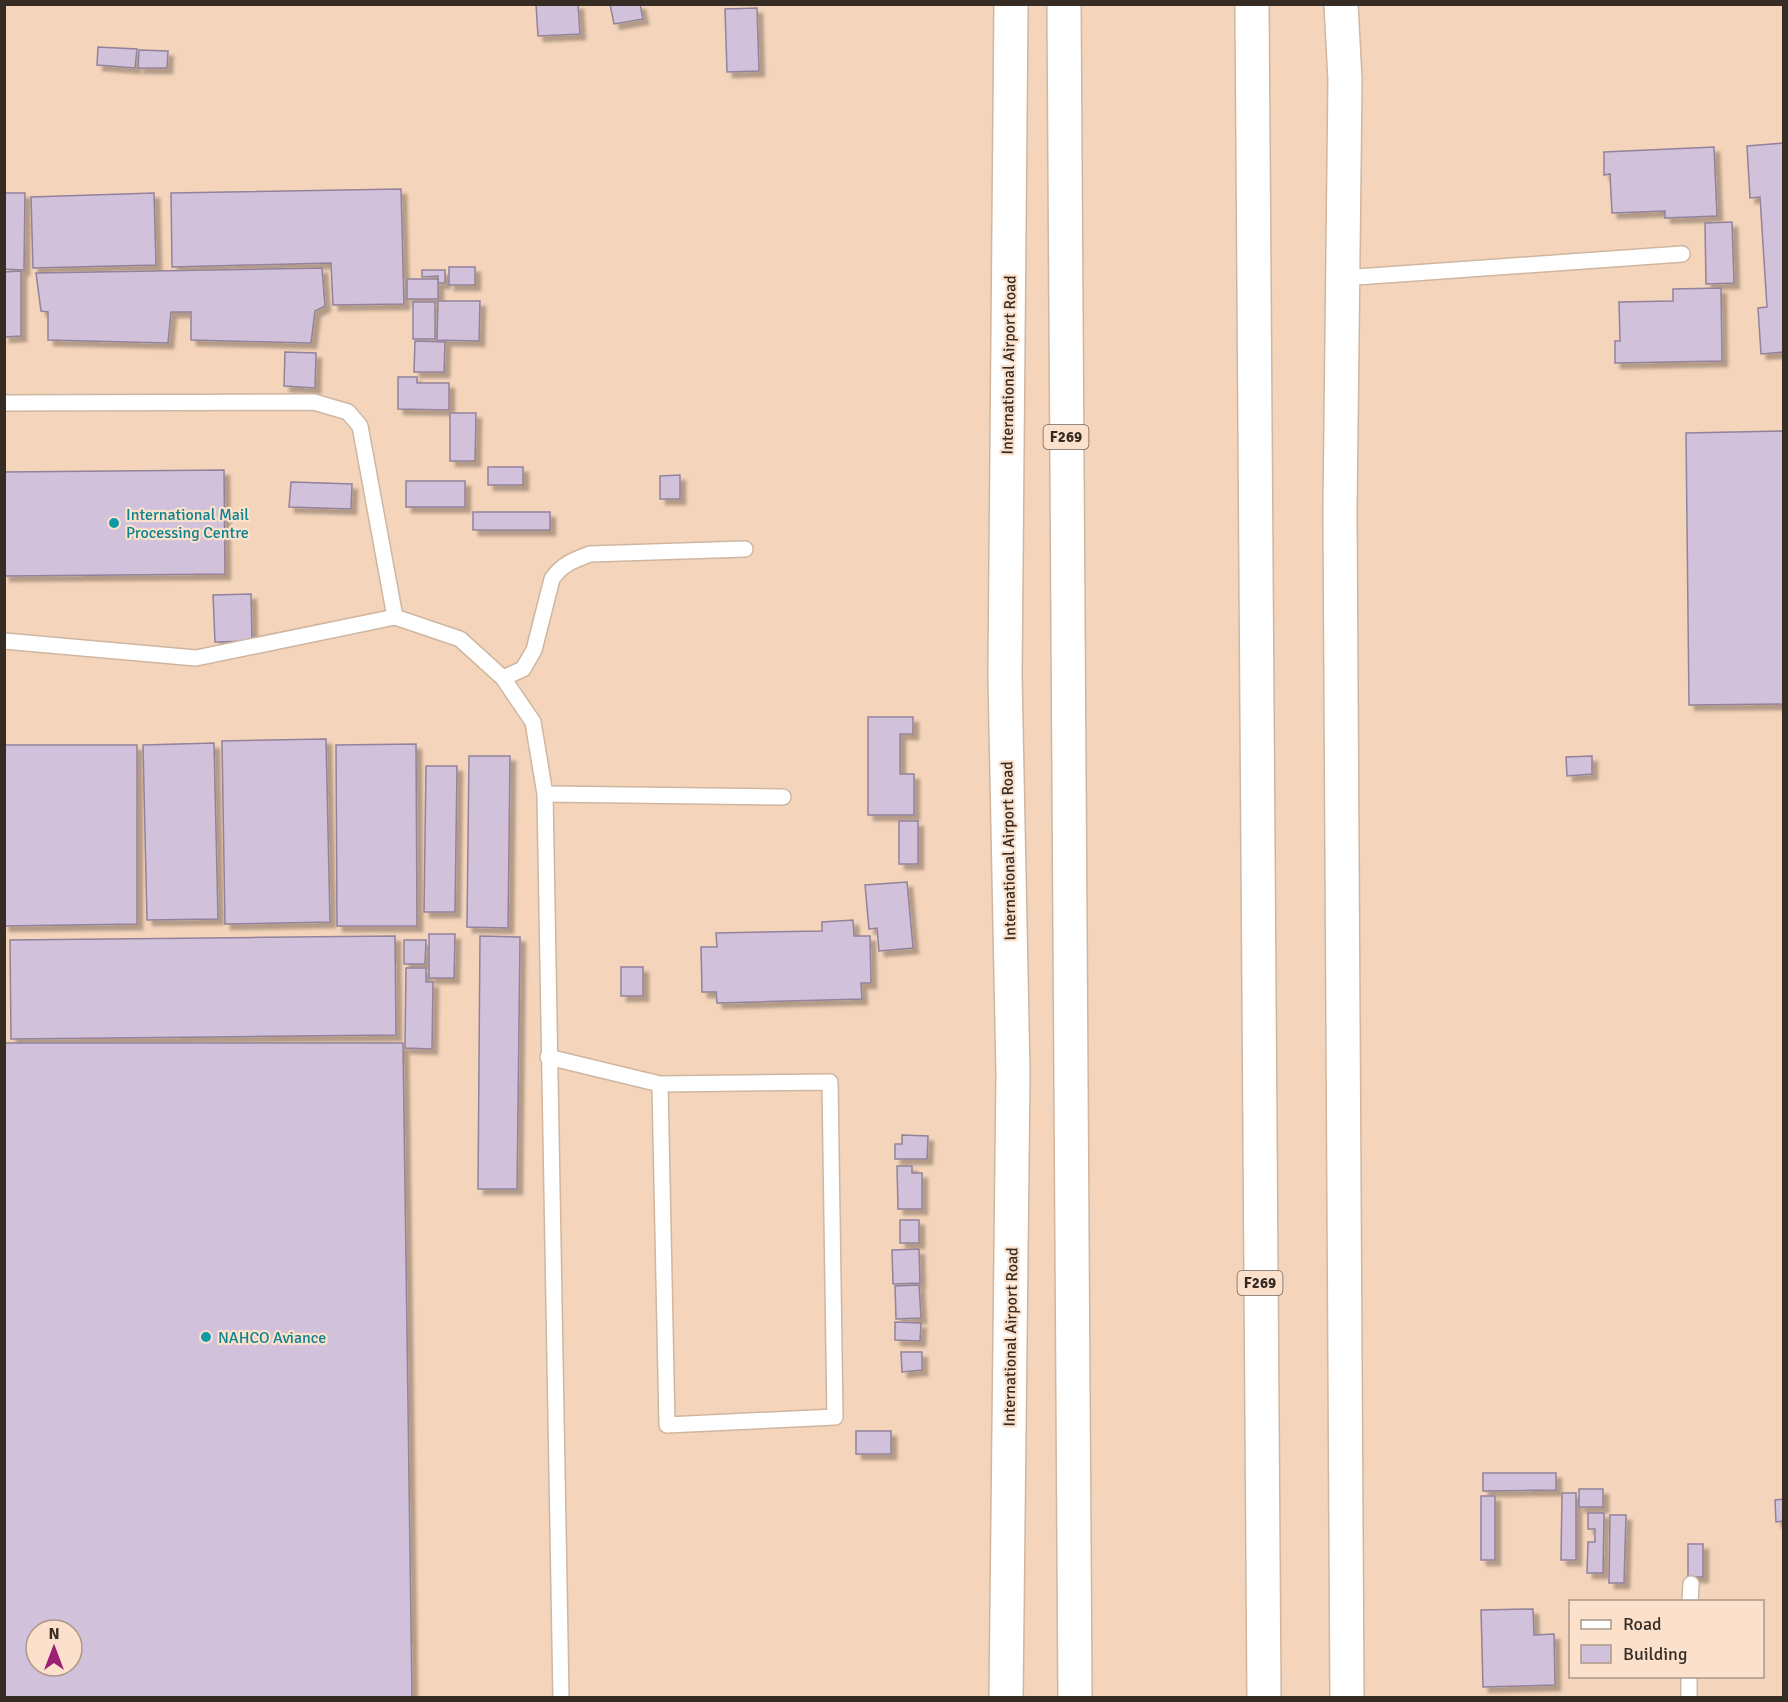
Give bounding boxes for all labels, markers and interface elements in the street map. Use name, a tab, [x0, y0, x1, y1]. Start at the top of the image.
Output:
street label: International Airport Road	[997, 275, 1021, 455]
road number: F269	[1044, 425, 1088, 449]
place label: International Mail Processing Centre	[126, 505, 249, 543]
marker: International Mail Processing Centre	[107, 516, 121, 530]
street label: International Airport Road	[997, 761, 1021, 941]
street label: International Airport Road	[999, 1247, 1023, 1427]
road number: F269	[1238, 1271, 1282, 1295]
place label: NAHCO Aviance	[218, 1328, 326, 1348]
marker: NAHCO Aviance	[199, 1330, 213, 1344]
legend	[1569, 1600, 1764, 1678]
text: Road	[1623, 1613, 1662, 1635]
north arrow	[24, 1618, 84, 1678]
text: N	[48, 1624, 60, 1644]
text: Building	[1623, 1643, 1687, 1665]

